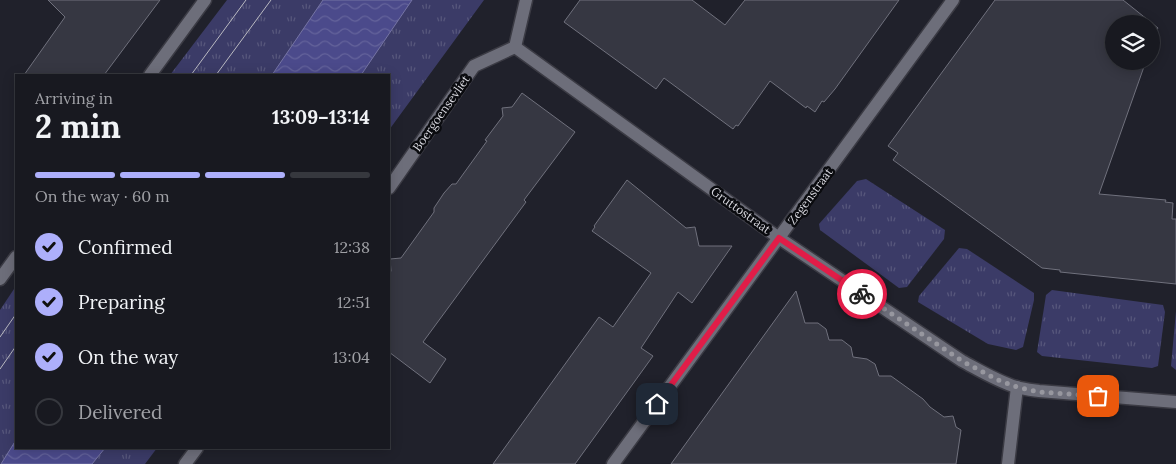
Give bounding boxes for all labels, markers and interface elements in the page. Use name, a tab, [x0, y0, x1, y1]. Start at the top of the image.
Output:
map controls	[1105, 15, 1160, 70]
button: layers	[1105, 15, 1160, 70]
street label: Boergoensevliet	[409, 72, 473, 154]
text: Arriving in	[35, 88, 113, 108]
text: 13:09–13:14	[272, 105, 370, 129]
text: 2 min	[35, 106, 121, 147]
street label: Zegenstraat	[784, 164, 836, 227]
street label: Gruttostraat	[708, 183, 774, 237]
text: On the way · 60 m	[35, 186, 170, 206]
icon: check	[35, 233, 63, 261]
text: Confirmed	[78, 235, 173, 259]
text: 12:38	[334, 237, 370, 257]
courier	[837, 269, 887, 319]
icon: bike	[848, 280, 876, 308]
icon: check	[35, 288, 63, 316]
text: Preparing	[78, 290, 165, 314]
text: 12:51	[337, 292, 370, 312]
icon: check	[35, 343, 63, 371]
text: On the way	[78, 345, 178, 369]
text: 13:04	[333, 347, 370, 367]
pin	[1077, 375, 1119, 417]
icon: bag	[1084, 382, 1112, 410]
pin	[636, 383, 678, 425]
icon: home	[643, 390, 671, 418]
text: Delivered	[78, 400, 162, 424]

